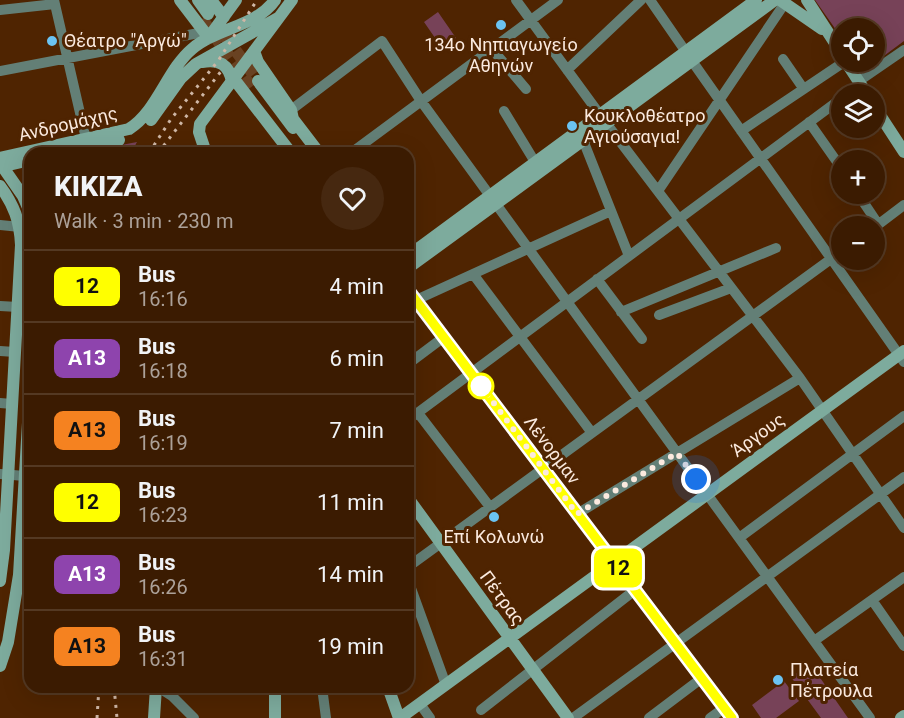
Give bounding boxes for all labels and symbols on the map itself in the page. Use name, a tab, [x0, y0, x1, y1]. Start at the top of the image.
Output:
marker: 134ο Νηπιαγωγείο Αθηνών	[494, 18, 508, 32]
place label: Θέατρο "Αργώ"	[64, 30, 187, 51]
marker: Θέατρο "Αργώ"	[45, 34, 59, 48]
place label: 134ο Νηπιαγωγείο Αθηνών	[424, 34, 578, 76]
street label: Ανδρομάχης	[16, 102, 119, 145]
place label: Κουκλοθέατρο Αγιούσαγια!	[584, 105, 705, 147]
marker: Κουκλοθέατρο Αγιούσαγια!	[565, 119, 579, 133]
unlabelled marker	[468, 373, 494, 399]
street label: Άργους	[727, 408, 788, 461]
street label: Λένορμαν	[520, 412, 585, 488]
your location	[681, 464, 711, 494]
marker: Επί Κολωνώ	[487, 510, 501, 524]
place label: Επί Κολωνώ	[444, 526, 544, 547]
line badge: 12	[591, 548, 645, 588]
street label: Πέτρας	[476, 566, 529, 629]
place label: Πλατεία Πέτρουλα	[790, 659, 873, 701]
marker: Πλατεία Πέτρουλα	[771, 673, 785, 687]

